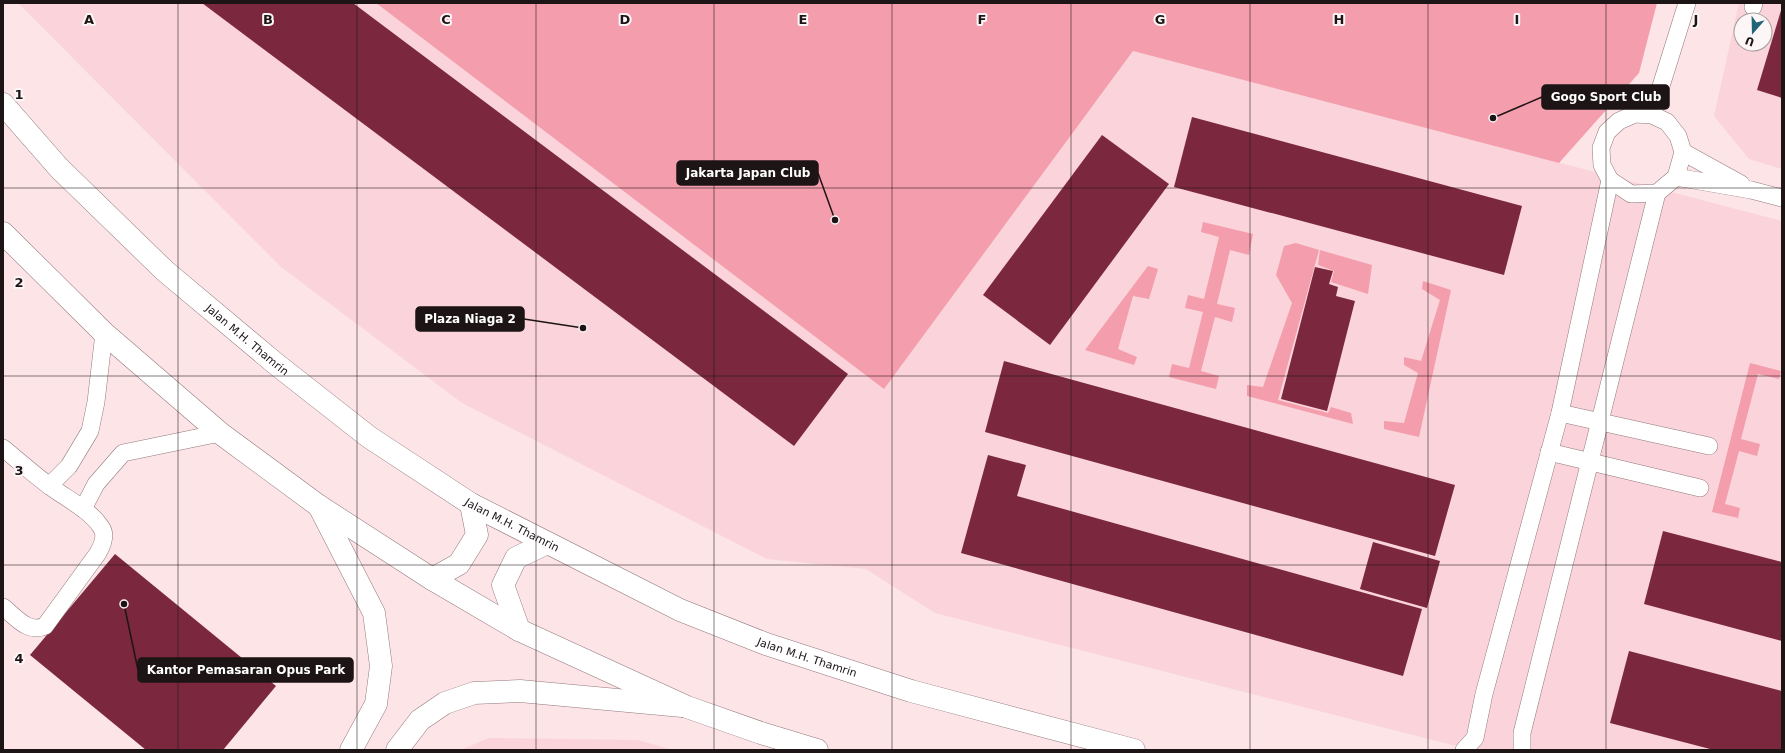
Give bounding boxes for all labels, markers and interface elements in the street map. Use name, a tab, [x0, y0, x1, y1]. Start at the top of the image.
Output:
text: A	[84, 12, 94, 27]
text: B	[263, 12, 273, 27]
text: C	[441, 12, 451, 27]
text: D	[620, 12, 631, 27]
text: E	[799, 12, 807, 27]
text: F	[978, 12, 986, 27]
text: G	[1155, 12, 1165, 27]
text: H	[1334, 12, 1344, 27]
text: I	[1515, 12, 1519, 27]
text: J	[1693, 12, 1698, 27]
north arrow	[1733, 12, 1773, 52]
text: U	[1743, 33, 1756, 49]
callout: Gogo Sport Club	[1542, 85, 1669, 109]
text: 1	[14, 87, 24, 102]
text: Gogo Sport Club	[1551, 90, 1662, 104]
callout: Jakarta Japan Club	[677, 161, 818, 185]
text: Jakarta Japan Club	[685, 166, 811, 180]
text: 2	[14, 275, 24, 290]
street label: Jalan M.H. Thamrin	[202, 301, 291, 378]
callout: Plaza Niaga 2	[416, 307, 524, 331]
text: Plaza Niaga 2	[424, 312, 516, 326]
text: 3	[14, 463, 24, 478]
street label: Jalan M.H. Thamrin	[461, 495, 561, 555]
street label: Jalan M.H. Thamrin	[754, 635, 859, 680]
text: 4	[14, 651, 24, 666]
callout: Kantor Pemasaran Opus Park	[138, 658, 353, 682]
text: Kantor Pemasaran Opus Park	[147, 663, 346, 677]

